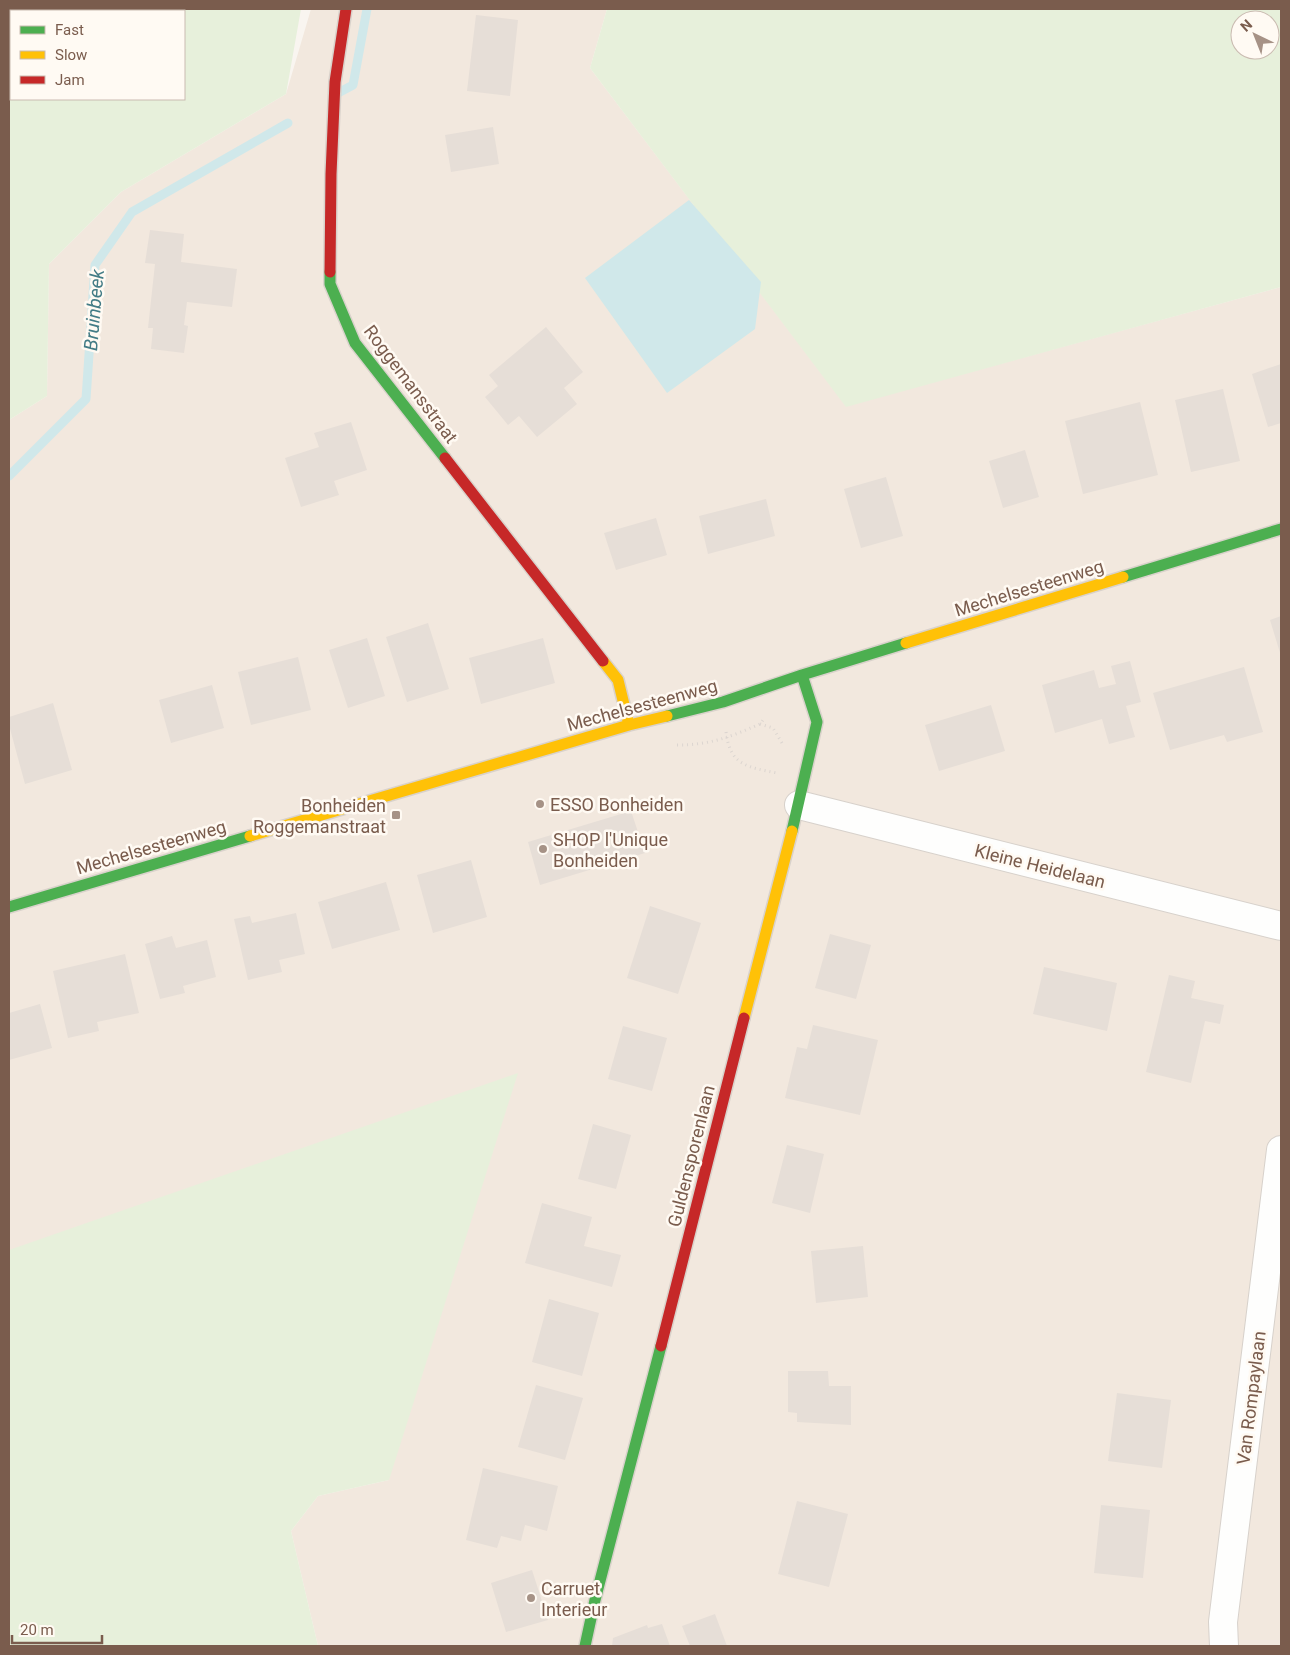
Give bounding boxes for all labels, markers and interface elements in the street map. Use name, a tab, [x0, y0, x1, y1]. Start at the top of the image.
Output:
legend	[10, 10, 185, 100]
north arrow	[1230, 10, 1280, 60]
text: N	[1237, 16, 1255, 35]
text: Fast	[55, 21, 84, 39]
text: Slow	[55, 46, 87, 64]
text: Jam	[55, 71, 85, 89]
water label: Bruinbeek	[79, 268, 109, 352]
street label: Roggemansstraat	[360, 321, 462, 447]
street label: Mechelsesteenweg	[952, 555, 1106, 621]
street label: Mechelsesteenweg	[565, 675, 719, 735]
place label: ESSO Bonheiden	[550, 794, 683, 815]
place label: Bonheiden Roggemanstraat	[253, 795, 386, 837]
marker: ESSO Bonheiden	[534, 798, 546, 810]
marker: Bonheiden Roggemanstraat	[390, 809, 402, 821]
street label: Mechelsesteenweg	[74, 816, 228, 878]
place label: SHOP l'Unique Bonheiden	[553, 829, 668, 871]
street label: Kleine Heidelaan	[972, 840, 1108, 892]
marker: SHOP l'Unique Bonheiden	[537, 843, 549, 855]
street label: Guldensporenlaan	[663, 1083, 719, 1229]
street label: Van Rompaylaan	[1232, 1330, 1270, 1466]
place label: Carruet Interieur	[541, 1578, 607, 1620]
marker: Carruet Interieur	[525, 1592, 537, 1604]
scale bar	[12, 1612, 102, 1644]
text: 20 m	[20, 1621, 54, 1639]

